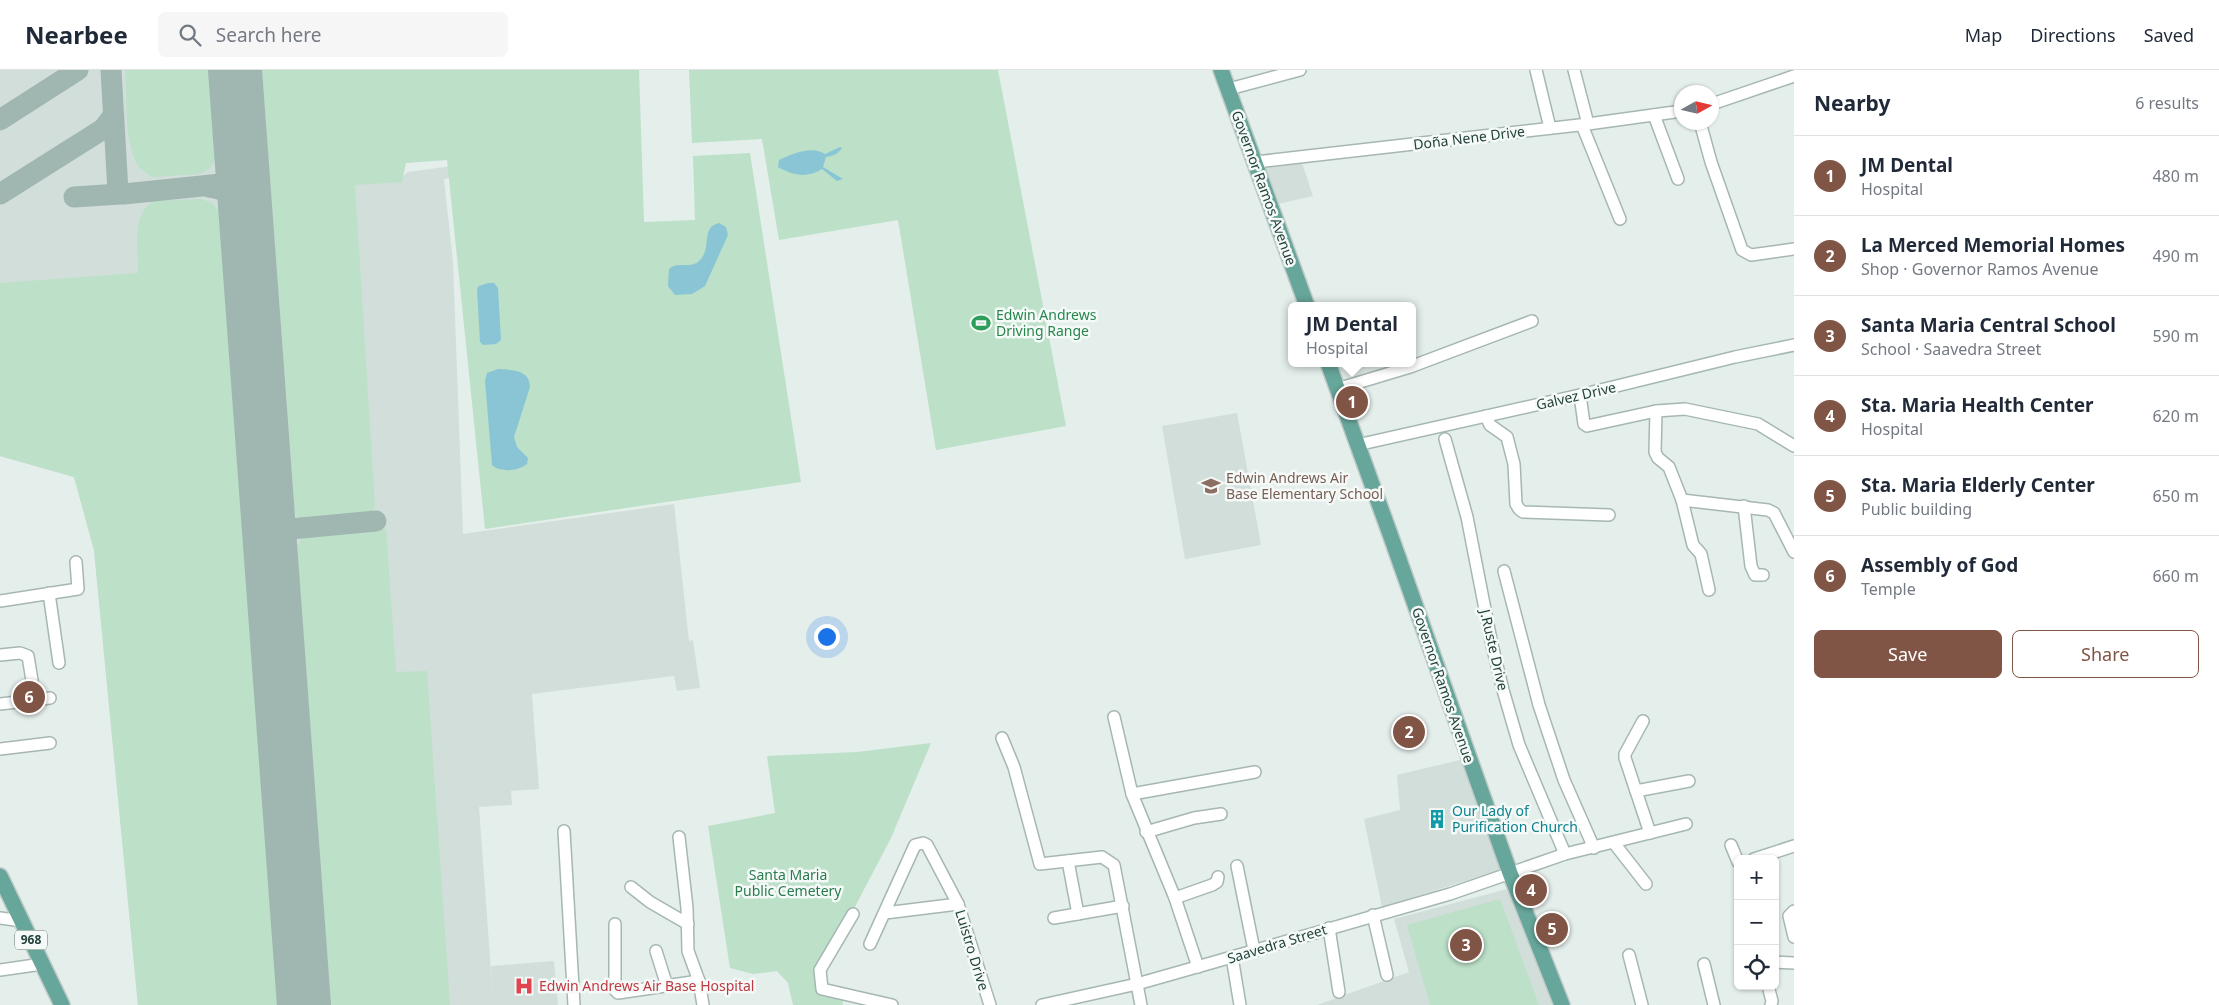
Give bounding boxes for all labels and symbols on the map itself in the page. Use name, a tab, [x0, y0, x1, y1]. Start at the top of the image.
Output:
north arrow	[1674, 85, 1719, 130]
street label: Governor Ramos Avenue	[1228, 108, 1301, 268]
street label: Doña Nene Drive	[1412, 121, 1526, 154]
place label: Edwin Andrews Driving Range	[996, 305, 1097, 340]
sports icon: Edwin Andrews Driving Range	[970, 312, 992, 334]
street label: Galvez Drive	[1534, 377, 1618, 414]
pin: 1	[1336, 383, 1368, 421]
place label: Edwin Andrews Air Base Elementary School	[1226, 468, 1383, 503]
school or university icon: Edwin Andrews Air Base Elementary School	[1200, 475, 1222, 497]
street label: Governor Ramos Avenue	[1408, 605, 1479, 765]
street label: J.Ruste Drive	[1475, 605, 1513, 692]
your location	[814, 624, 840, 650]
pin: 6	[13, 678, 45, 716]
pin: 2	[1393, 713, 1425, 751]
place label: Our Lady of Purification Church	[1452, 801, 1578, 836]
building icon: Our Lady of Purification Church	[1426, 808, 1448, 830]
park label: Santa Maria Public Cemetery	[735, 865, 842, 900]
pin: 4	[1515, 871, 1547, 909]
street label: Luistro Drive	[951, 907, 994, 993]
pin: 5	[1536, 910, 1568, 948]
street label: Saavedra Street	[1225, 919, 1329, 968]
pin: 3	[1450, 926, 1482, 964]
road number: 968	[15, 930, 47, 950]
hospital icon: Edwin Andrews Air Base Hospital	[513, 975, 535, 997]
place label: Edwin Andrews Air Base Hospital	[539, 976, 754, 995]

